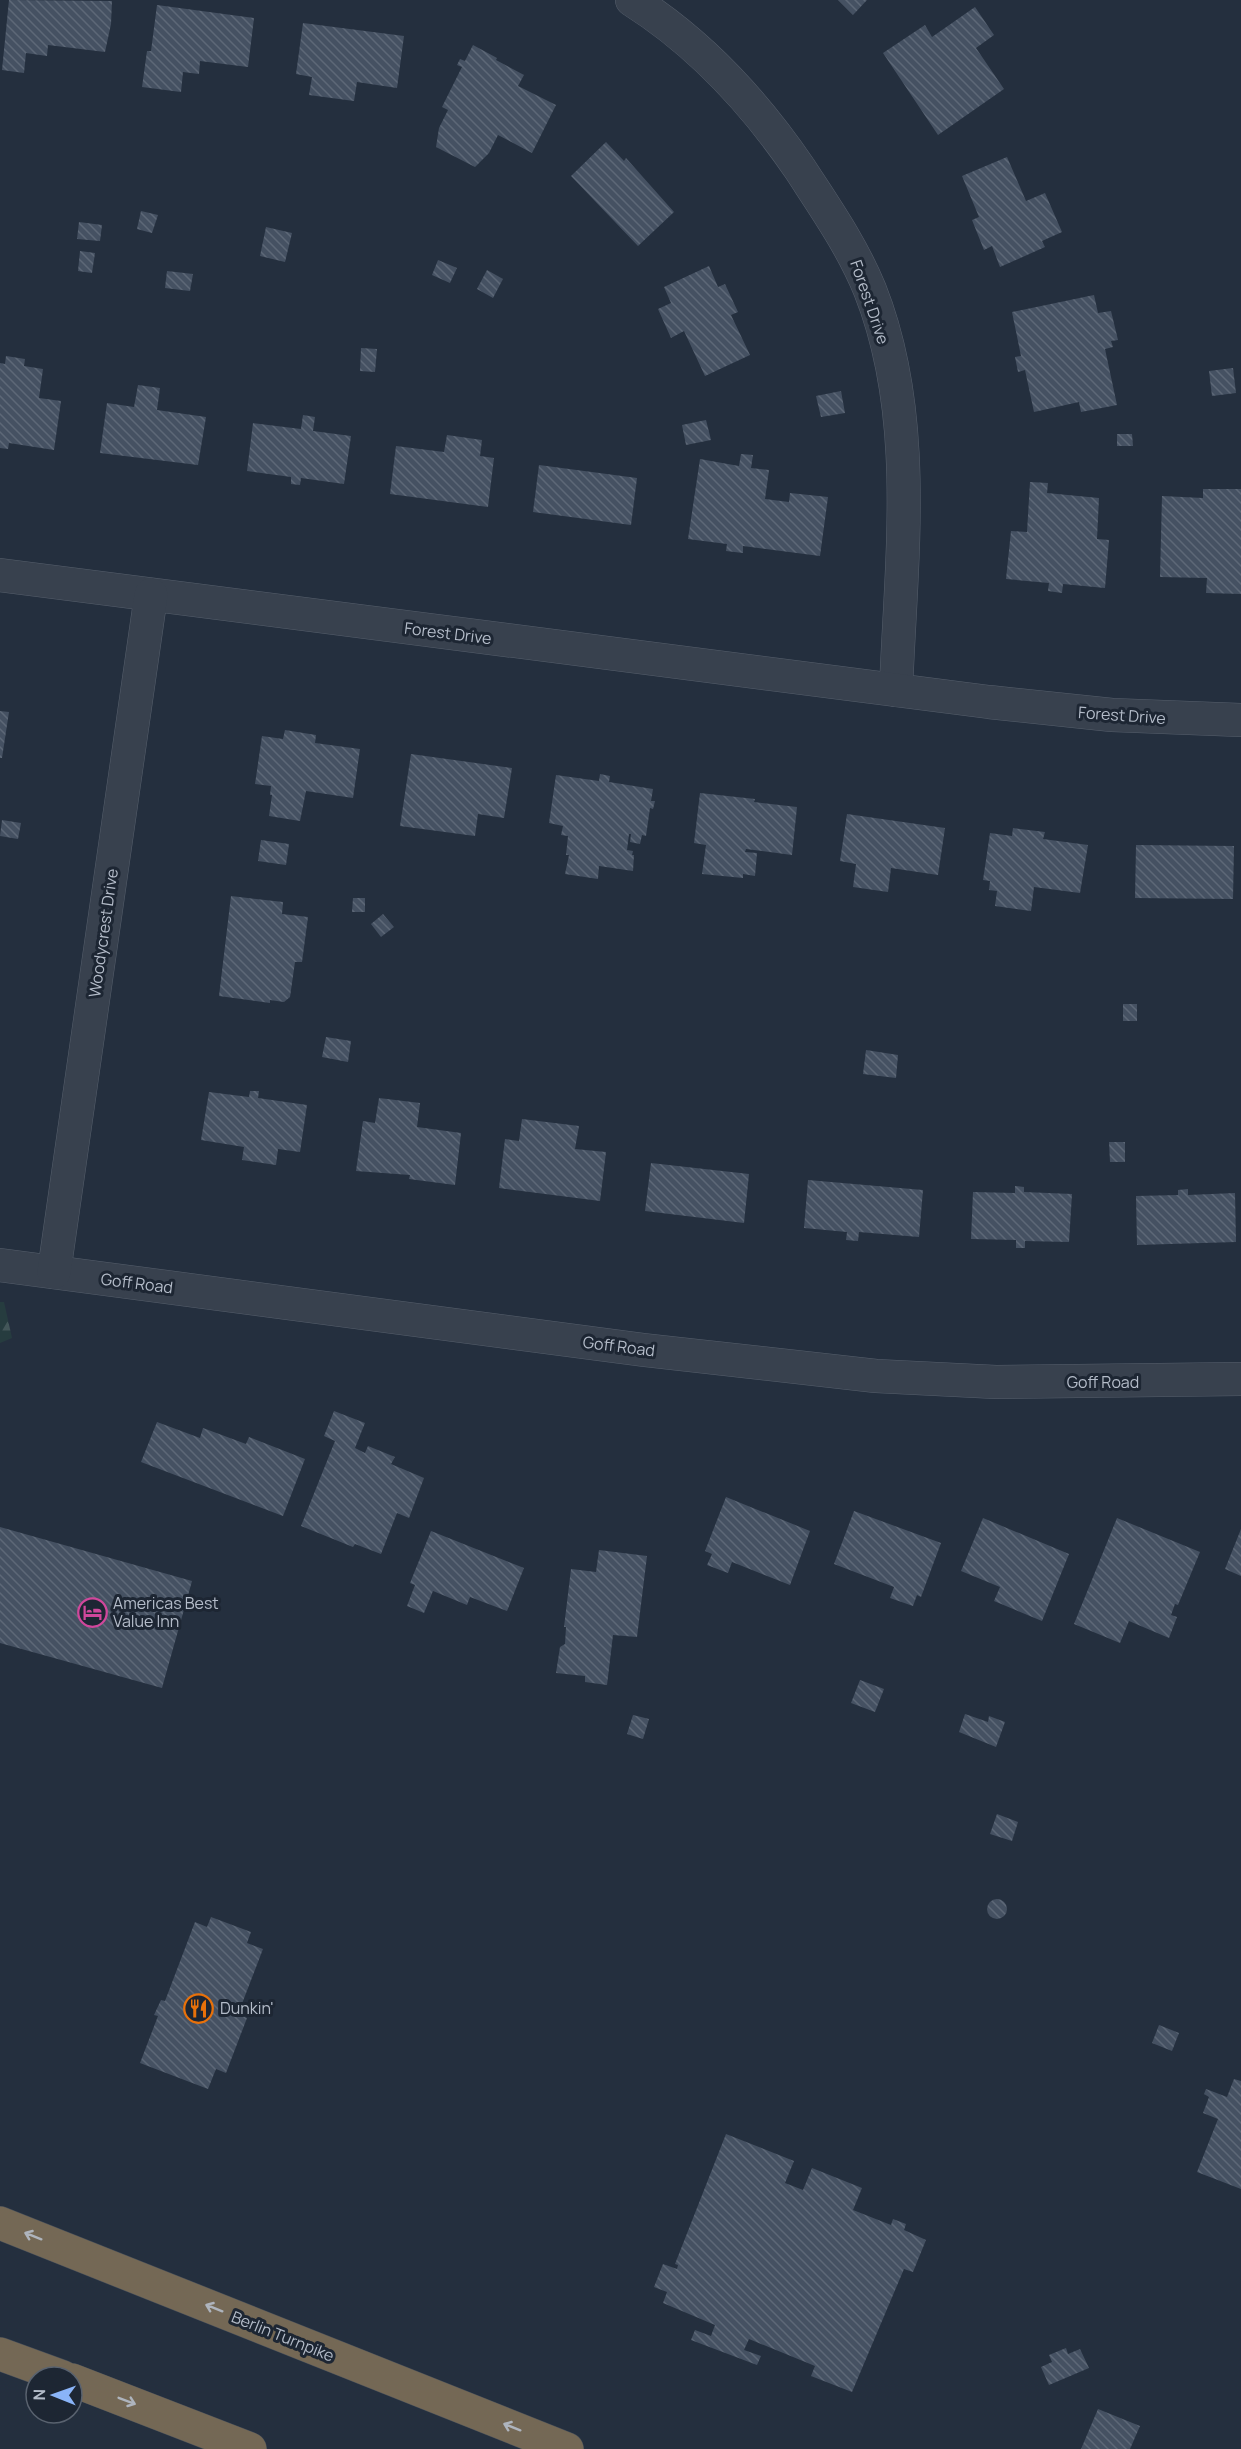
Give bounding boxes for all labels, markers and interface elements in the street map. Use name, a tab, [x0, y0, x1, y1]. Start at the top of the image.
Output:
street label: Forest Drive	[845, 257, 895, 347]
street label: Forest Drive	[403, 617, 493, 649]
street label: Forest Drive	[1078, 701, 1166, 729]
street label: Woodycrest Drive	[83, 867, 123, 999]
street label: Goff Road	[100, 1268, 174, 1298]
street label: Goff Road	[582, 1331, 656, 1361]
street label: Goff Road	[1067, 1371, 1139, 1393]
place label: Americas Best Value Inn	[113, 1592, 219, 1632]
hotel icon: Americas Best Value Inn	[76, 1596, 108, 1628]
restaurant icon: Dunkin'	[183, 1992, 215, 2024]
place label: Dunkin'	[220, 1997, 274, 2019]
one-way arrow	[24, 2230, 43, 2241]
one-way arrow	[206, 2302, 224, 2313]
street label: Berlin Turnpike	[228, 2305, 338, 2367]
north arrow	[24, 2365, 84, 2425]
text: N	[28, 2389, 50, 2401]
one-way arrow	[117, 2396, 136, 2407]
one-way arrow	[504, 2421, 522, 2432]

